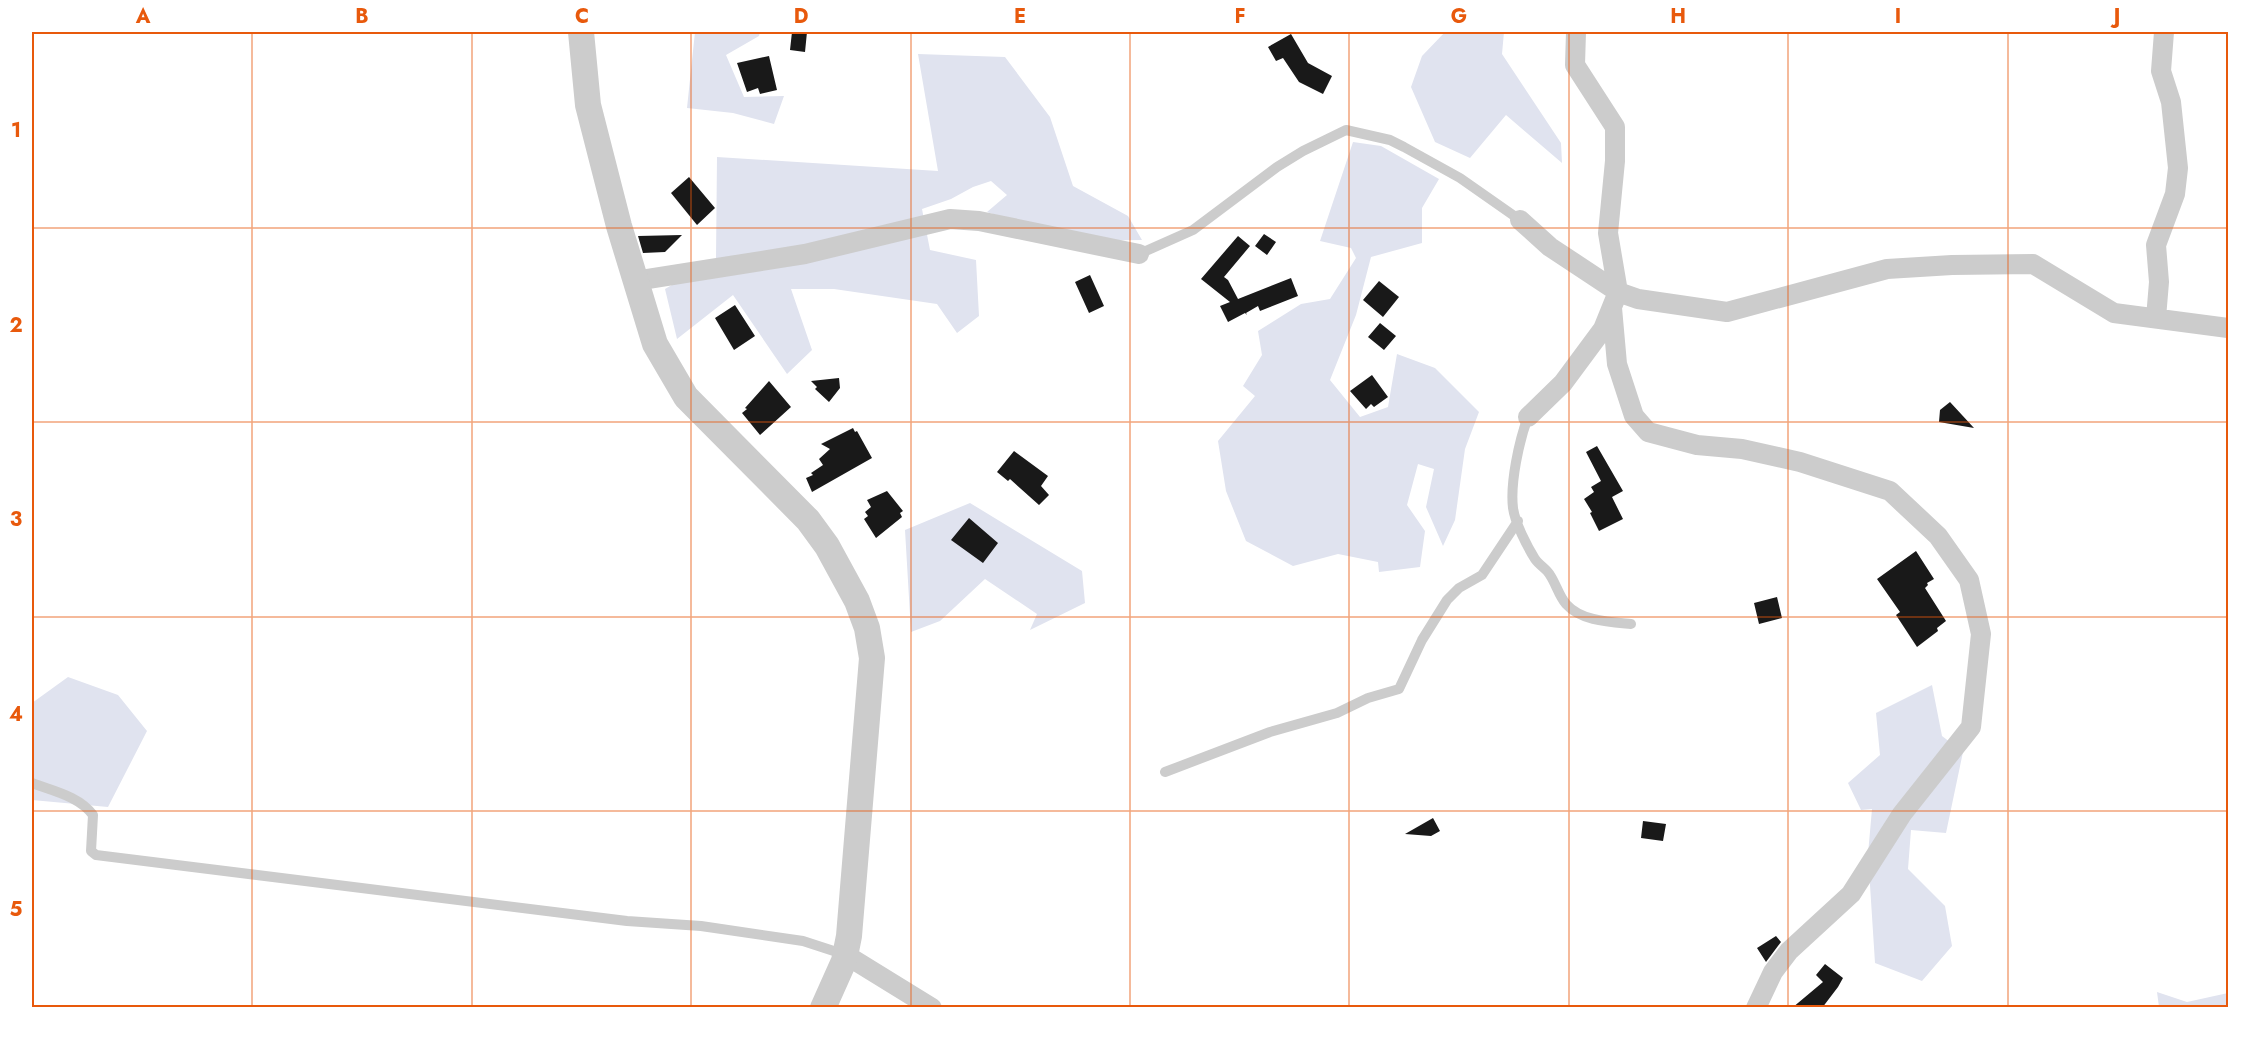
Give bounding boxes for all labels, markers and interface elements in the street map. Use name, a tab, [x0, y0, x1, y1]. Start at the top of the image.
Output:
text: A	[135, 2, 151, 31]
text: B	[355, 2, 369, 31]
text: C	[575, 2, 589, 31]
text: D	[794, 2, 808, 31]
text: E	[1014, 2, 1026, 31]
text: F	[1234, 2, 1246, 31]
text: G	[1451, 2, 1467, 31]
text: H	[1670, 2, 1686, 31]
text: I	[1895, 2, 1901, 31]
text: J	[2110, 2, 2120, 31]
text: 1	[11, 116, 21, 145]
text: 2	[9, 311, 23, 340]
text: 3	[10, 505, 22, 534]
text: 4	[9, 700, 23, 729]
text: 5	[10, 895, 23, 924]

